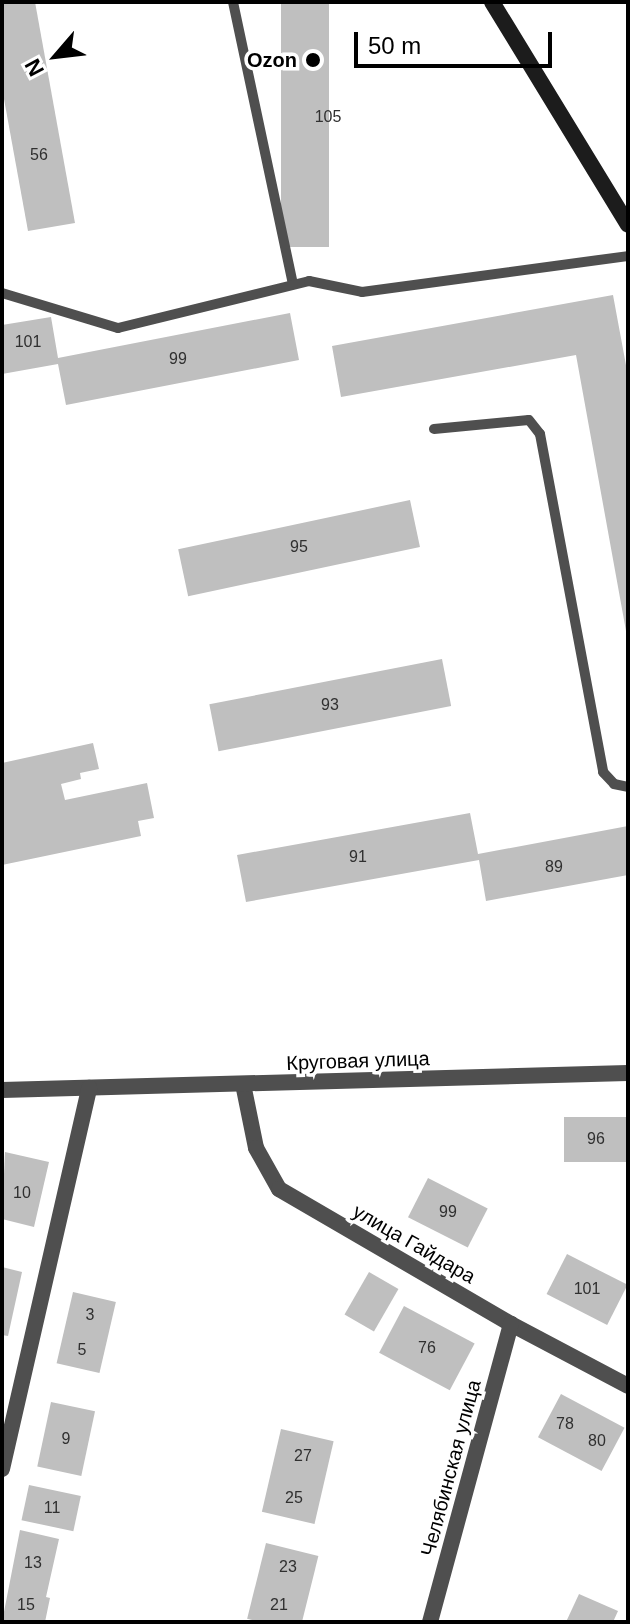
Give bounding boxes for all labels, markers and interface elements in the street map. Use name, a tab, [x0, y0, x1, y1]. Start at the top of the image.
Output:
north arrow	[16, 16, 96, 96]
scale bar	[358, 16, 556, 66]
text: 50 m	[368, 32, 421, 59]
place label: Ozon	[247, 48, 297, 72]
marker: Ozon	[304, 51, 322, 69]
text: N	[20, 55, 49, 80]
house number: 105	[315, 107, 341, 127]
house number: 56	[30, 145, 48, 165]
house number: 101	[15, 332, 41, 352]
house number: 99	[169, 349, 187, 369]
house number: 95	[290, 537, 308, 557]
house number: 93	[321, 695, 339, 715]
house number: 91	[349, 847, 367, 867]
house number: 89	[545, 857, 563, 877]
street label: Круговая улица	[286, 1047, 430, 1075]
house number: 96	[587, 1129, 605, 1149]
house number: 10	[13, 1183, 31, 1203]
street label: улица Гайдара	[348, 1199, 480, 1289]
house number: 99	[439, 1202, 457, 1222]
house number: 101	[574, 1279, 600, 1299]
house number: 3	[86, 1305, 94, 1325]
house number: 76	[418, 1338, 436, 1358]
house number: 5	[78, 1340, 86, 1360]
street label: Челябинская улица	[416, 1377, 486, 1559]
house number: 78	[556, 1414, 574, 1434]
house number: 9	[62, 1429, 70, 1449]
house number: 80	[588, 1431, 606, 1451]
house number: 27	[294, 1446, 312, 1466]
house number: 25	[285, 1488, 303, 1508]
house number: 11	[44, 1498, 60, 1518]
house number: 13	[24, 1553, 42, 1573]
house number: 23	[279, 1557, 297, 1577]
house number: 15	[17, 1595, 35, 1615]
house number: 21	[270, 1595, 288, 1615]

